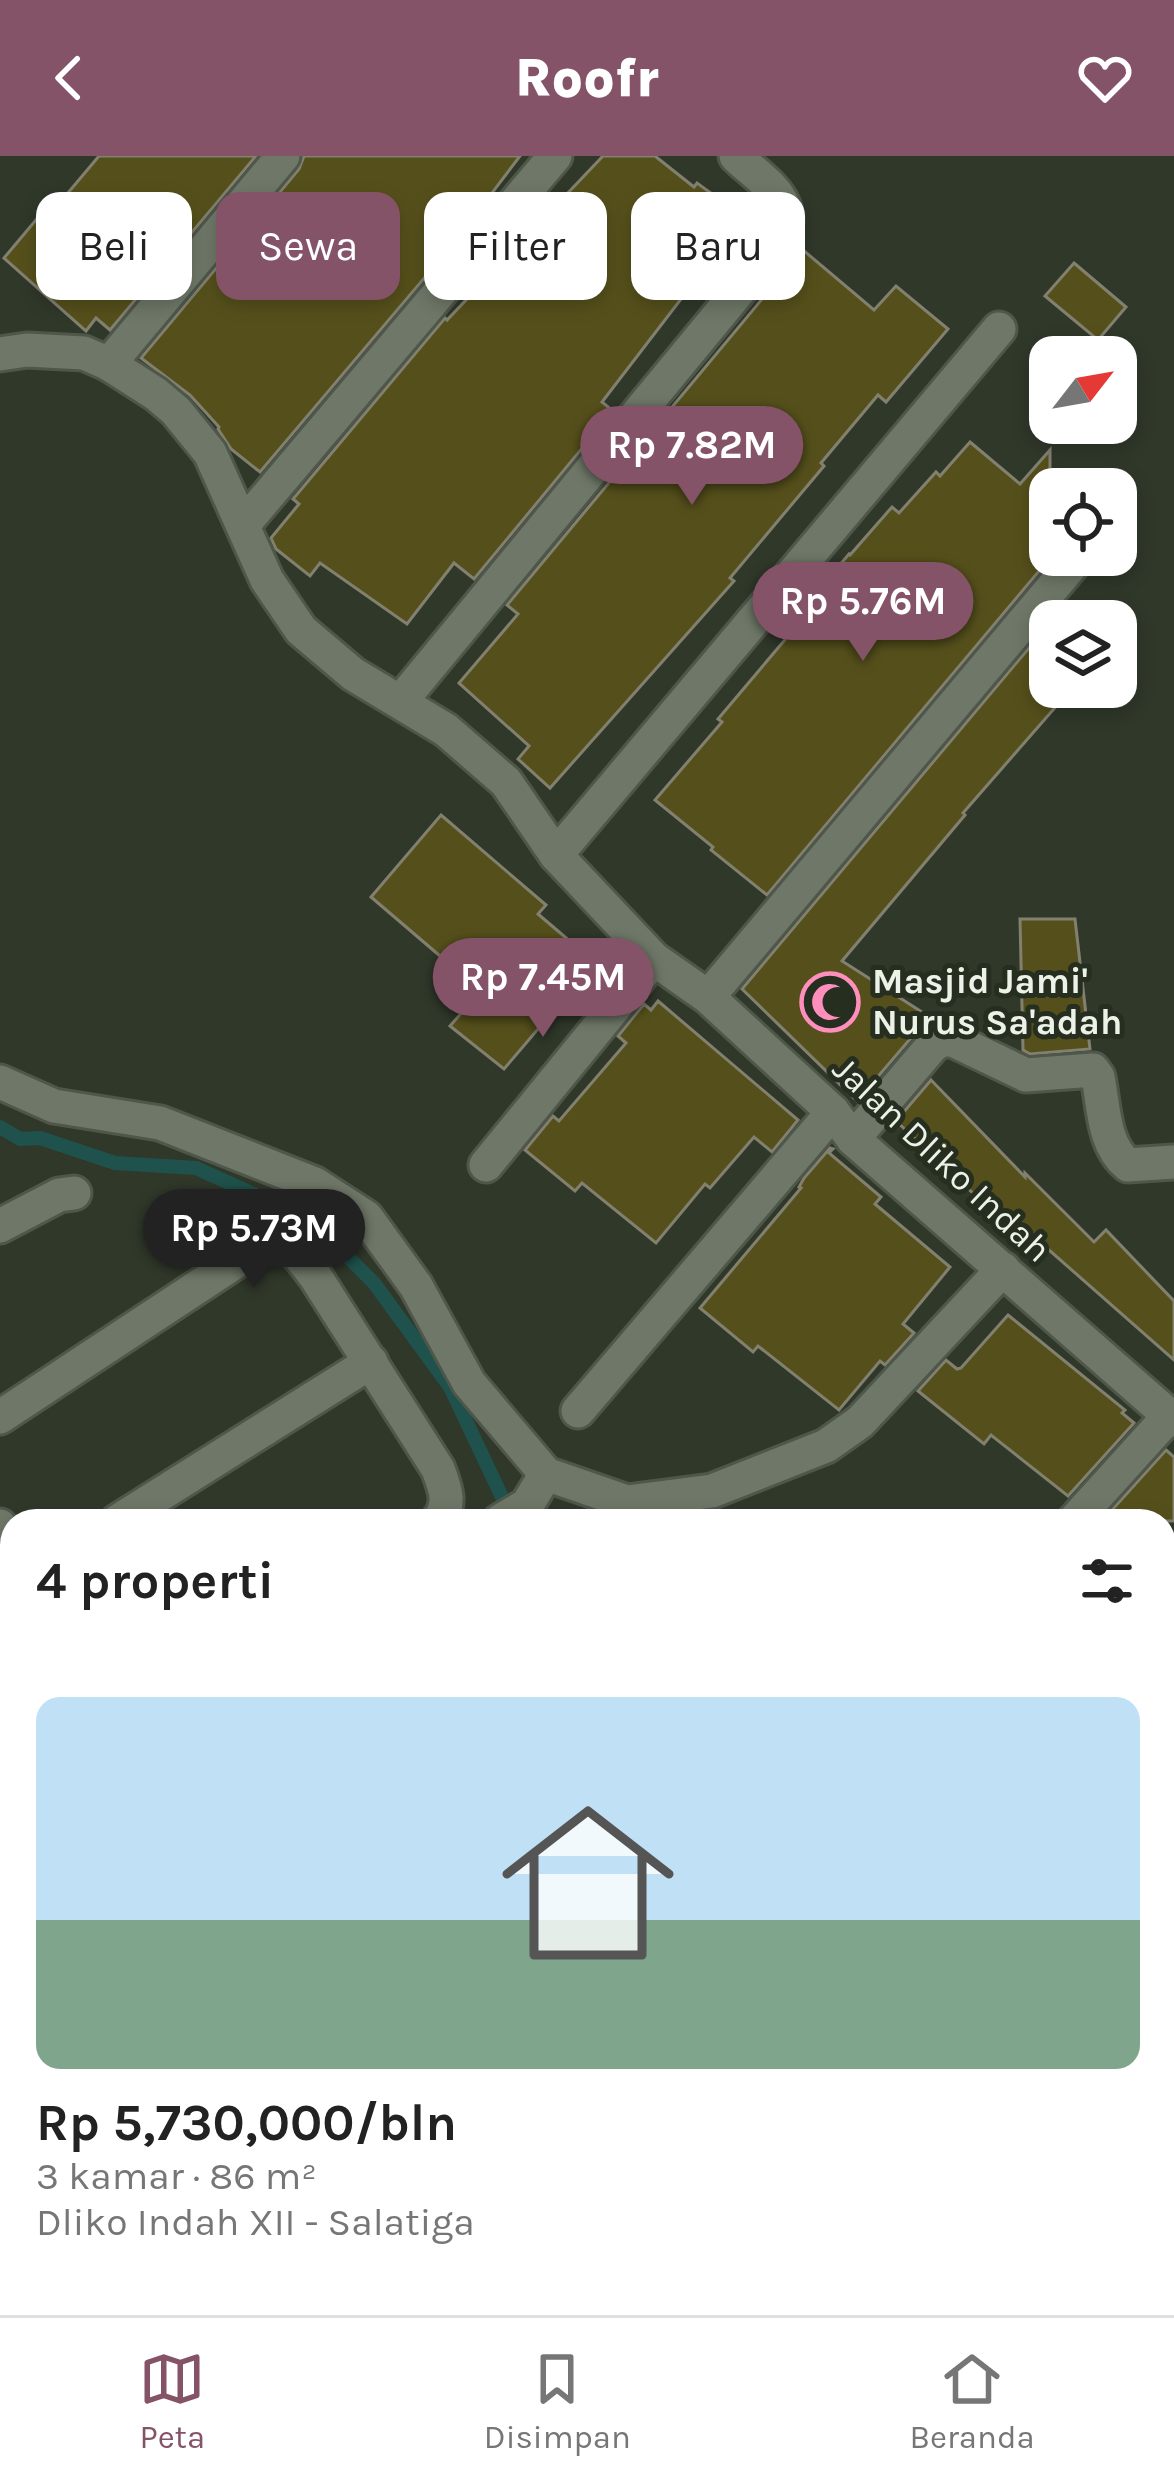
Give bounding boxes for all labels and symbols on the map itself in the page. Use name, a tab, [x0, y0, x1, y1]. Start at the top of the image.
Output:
north arrow	[1029, 336, 1137, 444]
pin: Rp 7.82M	[568, 406, 816, 508]
pin: Rp 5.76M	[739, 562, 987, 664]
pin: Rp 7.45M	[419, 938, 667, 1040]
place label: Masjid Jami' Nurus Sa'adah	[872, 960, 1122, 1043]
mosque icon: Masjid Jami' Nurus Sa'adah	[799, 971, 861, 1033]
street label: Jalan Dliko Indah	[824, 1047, 1060, 1271]
pin: Rp 5.73M	[130, 1189, 378, 1291]

